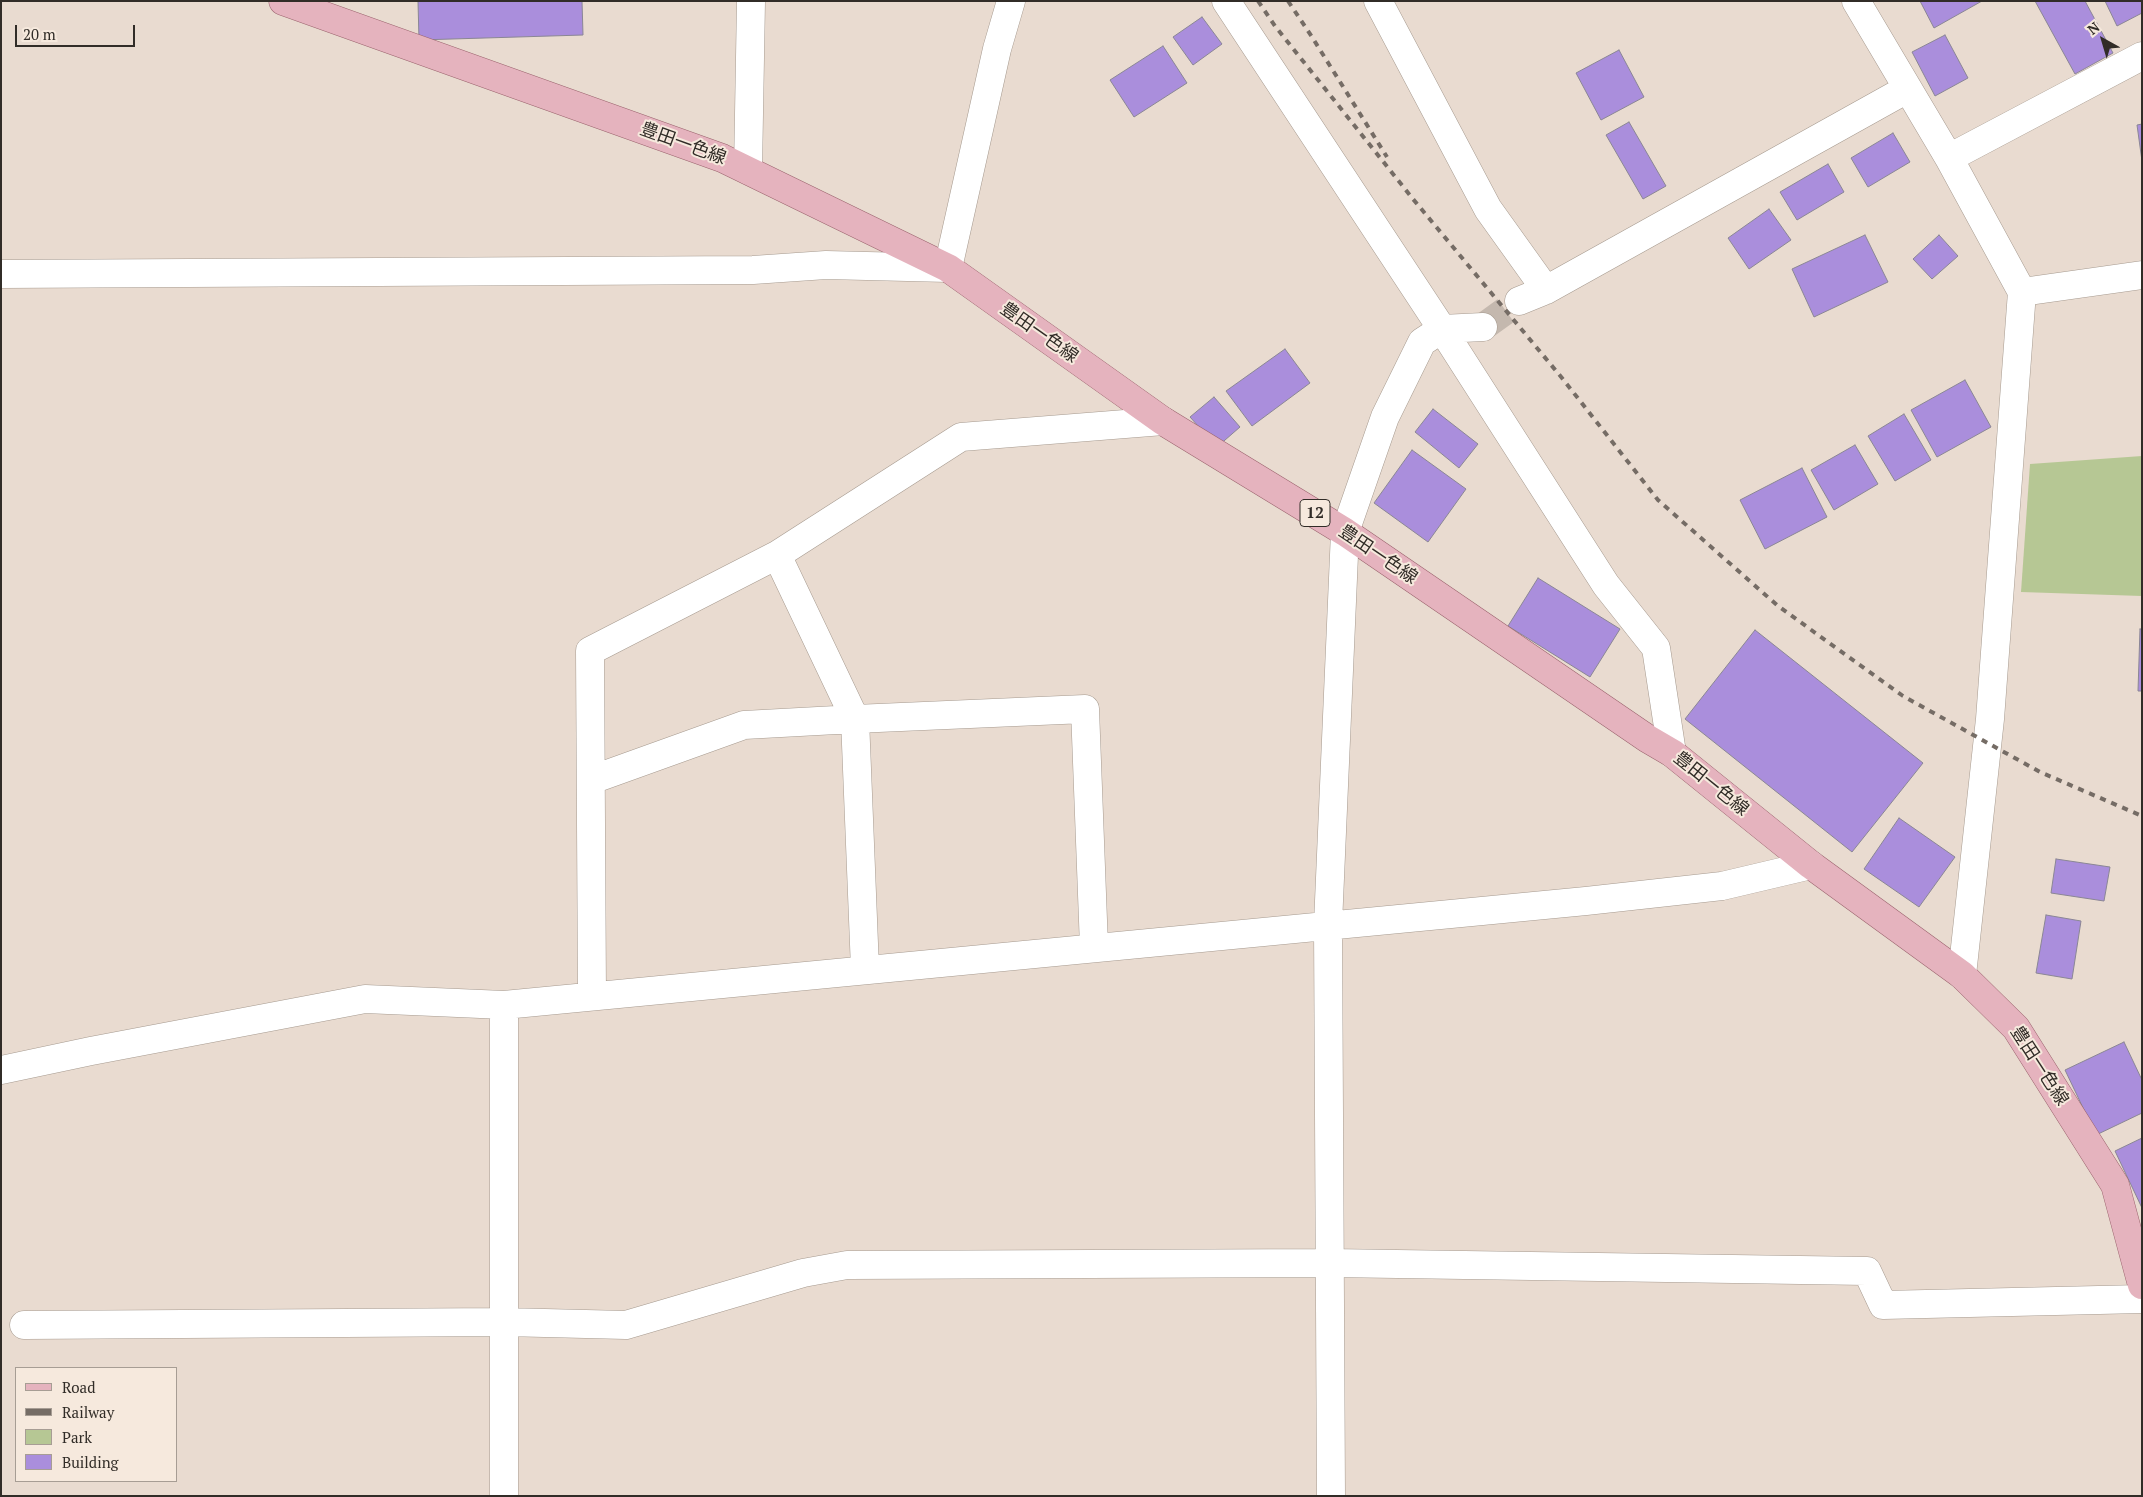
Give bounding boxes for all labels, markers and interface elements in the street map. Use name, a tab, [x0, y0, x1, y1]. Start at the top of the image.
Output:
scale bar	[18, 15, 138, 47]
north arrow	[2078, 15, 2128, 65]
text: N	[2083, 17, 2103, 39]
text: 20 m	[23, 24, 56, 44]
street label: 豊田一色線	[637, 118, 729, 170]
street label: 豊田一色線	[996, 298, 1082, 368]
road number: 12	[1300, 499, 1330, 526]
street label: 豊田一色線	[1335, 521, 1421, 589]
street label: 豊田一色線	[1669, 747, 1753, 821]
street label: 豊田一色線	[2005, 1022, 2073, 1110]
legend	[15, 1367, 178, 1482]
text: Road	[62, 1377, 95, 1397]
text: Railway	[62, 1402, 114, 1422]
text: Park	[62, 1427, 92, 1447]
text: Building	[62, 1452, 119, 1472]

